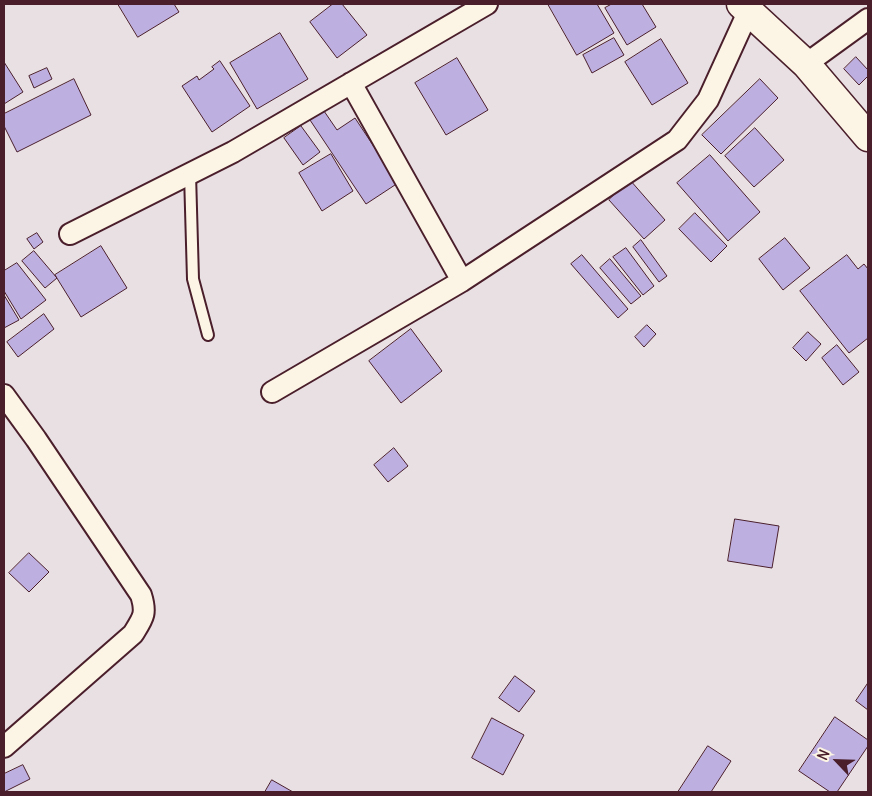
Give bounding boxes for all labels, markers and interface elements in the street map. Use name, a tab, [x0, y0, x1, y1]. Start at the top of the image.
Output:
north arrow	[812, 736, 862, 786]
text: N	[813, 747, 833, 763]

